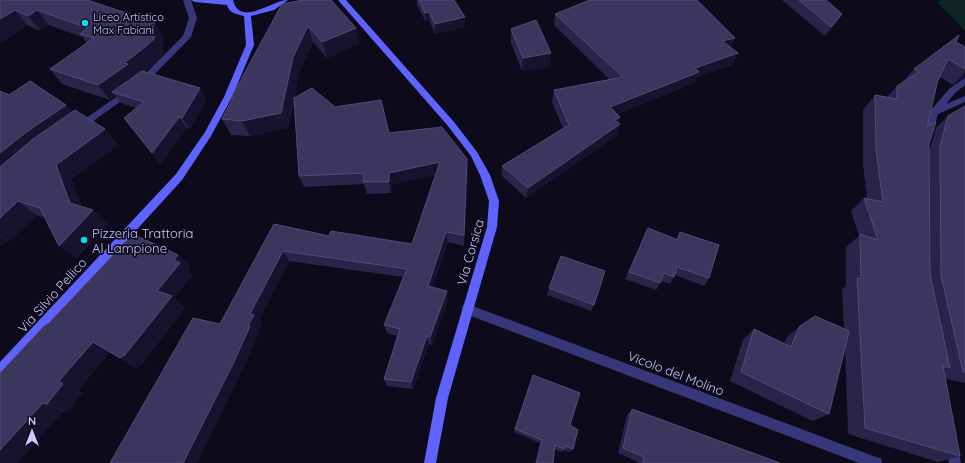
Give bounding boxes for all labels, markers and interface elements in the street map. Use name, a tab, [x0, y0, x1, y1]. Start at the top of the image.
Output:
place label: Liceo Artistico Max Fabiani	[93, 10, 164, 37]
marker: Liceo Artistico Max Fabiani	[80, 18, 90, 28]
street label: Via Corsica	[453, 217, 487, 287]
place label: Pizzeria Trattoria Al Lampione	[92, 225, 193, 256]
marker: Pizzeria Trattoria Al Lampione	[79, 235, 89, 245]
street label: Via Silvio Pellico	[14, 254, 90, 336]
street label: Vicolo del Molino	[626, 347, 727, 399]
north arrow	[12, 411, 52, 451]
text: N	[28, 414, 36, 428]

